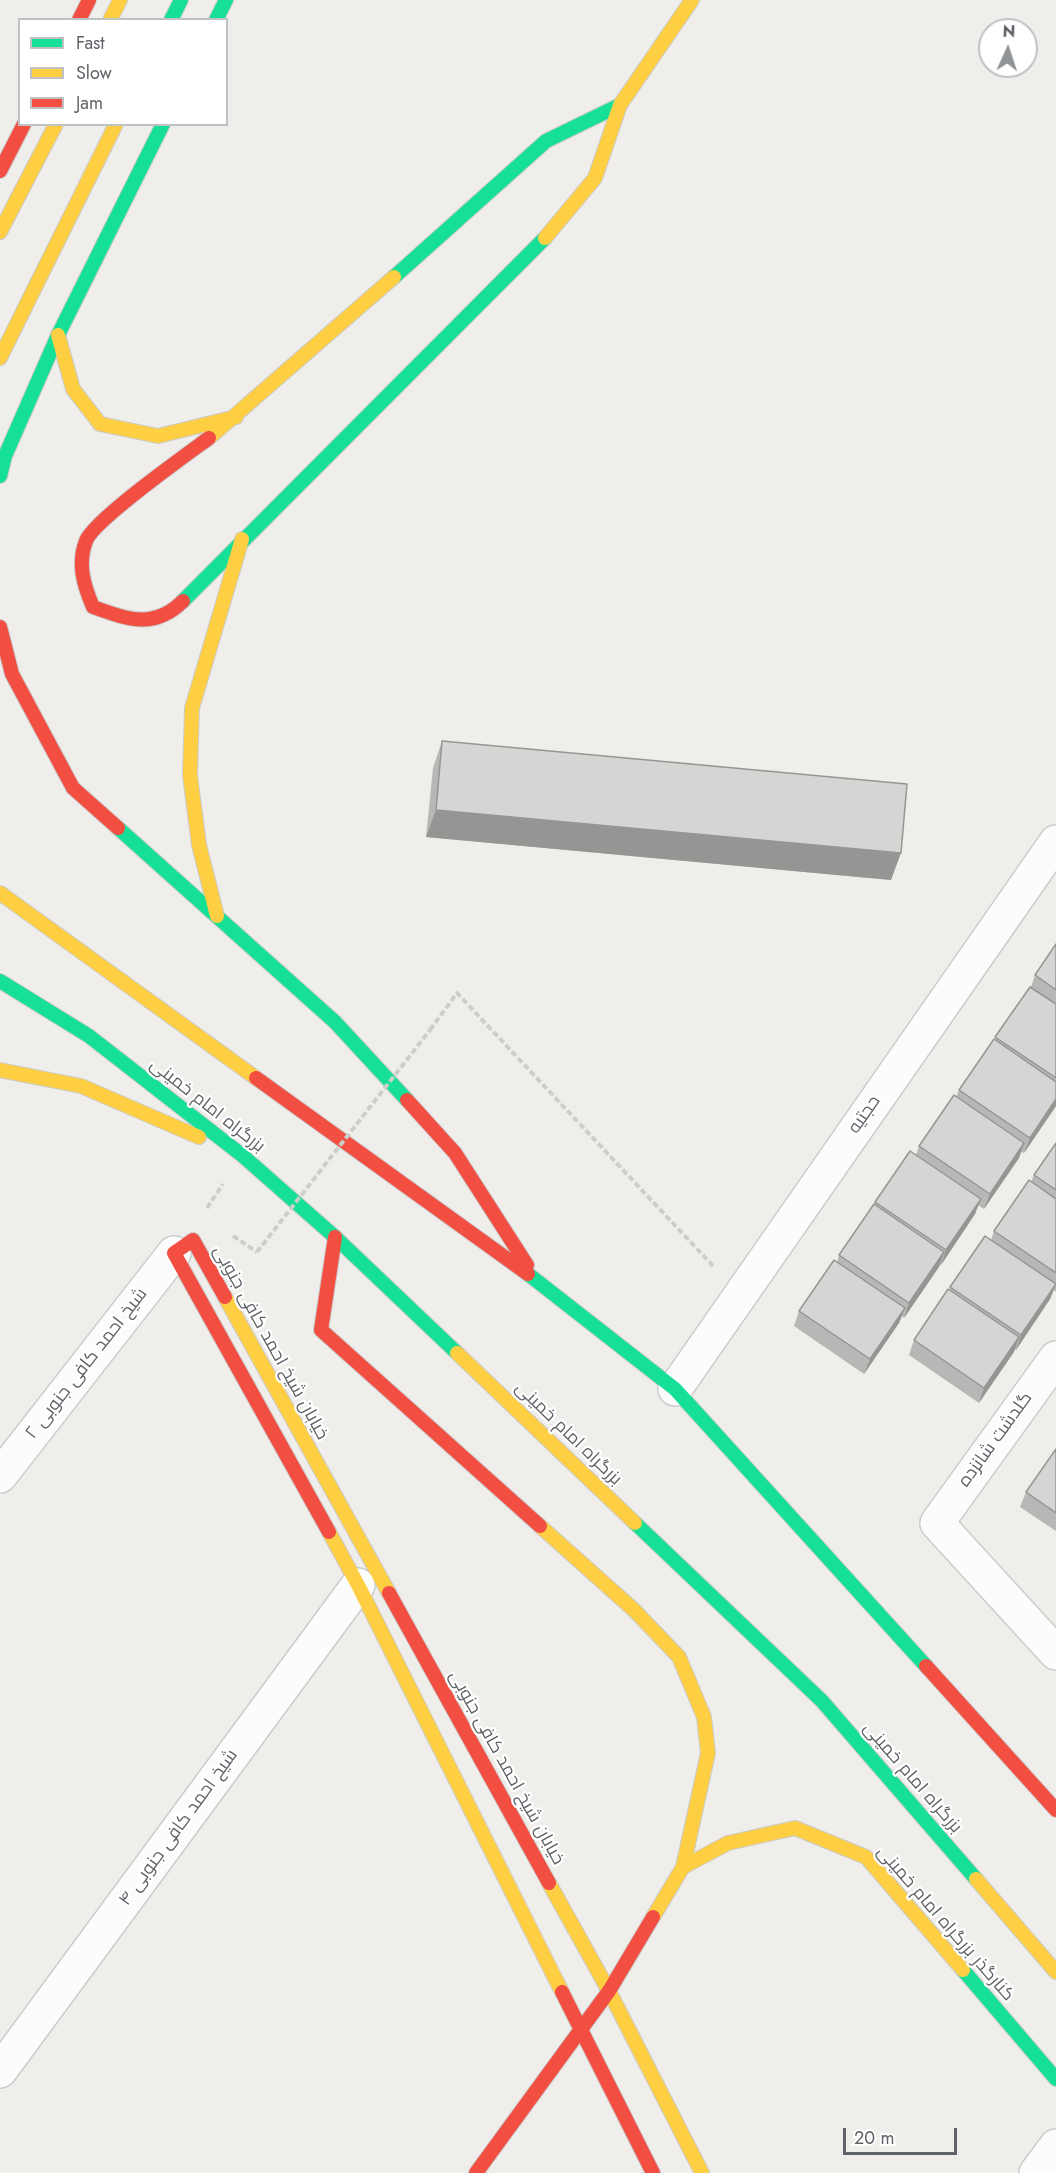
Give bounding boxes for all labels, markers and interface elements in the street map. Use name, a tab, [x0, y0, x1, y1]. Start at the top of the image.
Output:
legend	[18, 18, 228, 126]
north arrow	[978, 18, 1038, 78]
text: N	[1002, 20, 1016, 43]
text: Fast	[76, 30, 105, 56]
text: Slow	[76, 60, 112, 86]
text: Jam	[76, 90, 103, 116]
street label: بزرگراه امام خمینی	[145, 1054, 269, 1158]
street label: حجتیه	[844, 1092, 886, 1138]
street label: خیابان شیخ احمد کافی جنوبی	[208, 1242, 332, 1444]
street label: شیخ احمد کافی جنوبی ۲	[21, 1284, 153, 1444]
street label: بزرگراه امام خمینی	[510, 1378, 626, 1490]
street label: گلدشت شانزده	[954, 1388, 1038, 1492]
street label: خیابان شیخ احمد کافی جنوبی	[444, 1667, 568, 1869]
street label: بزرگراه امام خمینی	[858, 1718, 966, 1838]
street label: شیخ احمد کافی جنوبی ۴	[115, 1746, 243, 1910]
street label: کنارگذر بزرگراه امام خمینی	[872, 1842, 1018, 2006]
scale bar	[846, 2116, 960, 2154]
text: 20 m	[854, 2125, 894, 2151]

